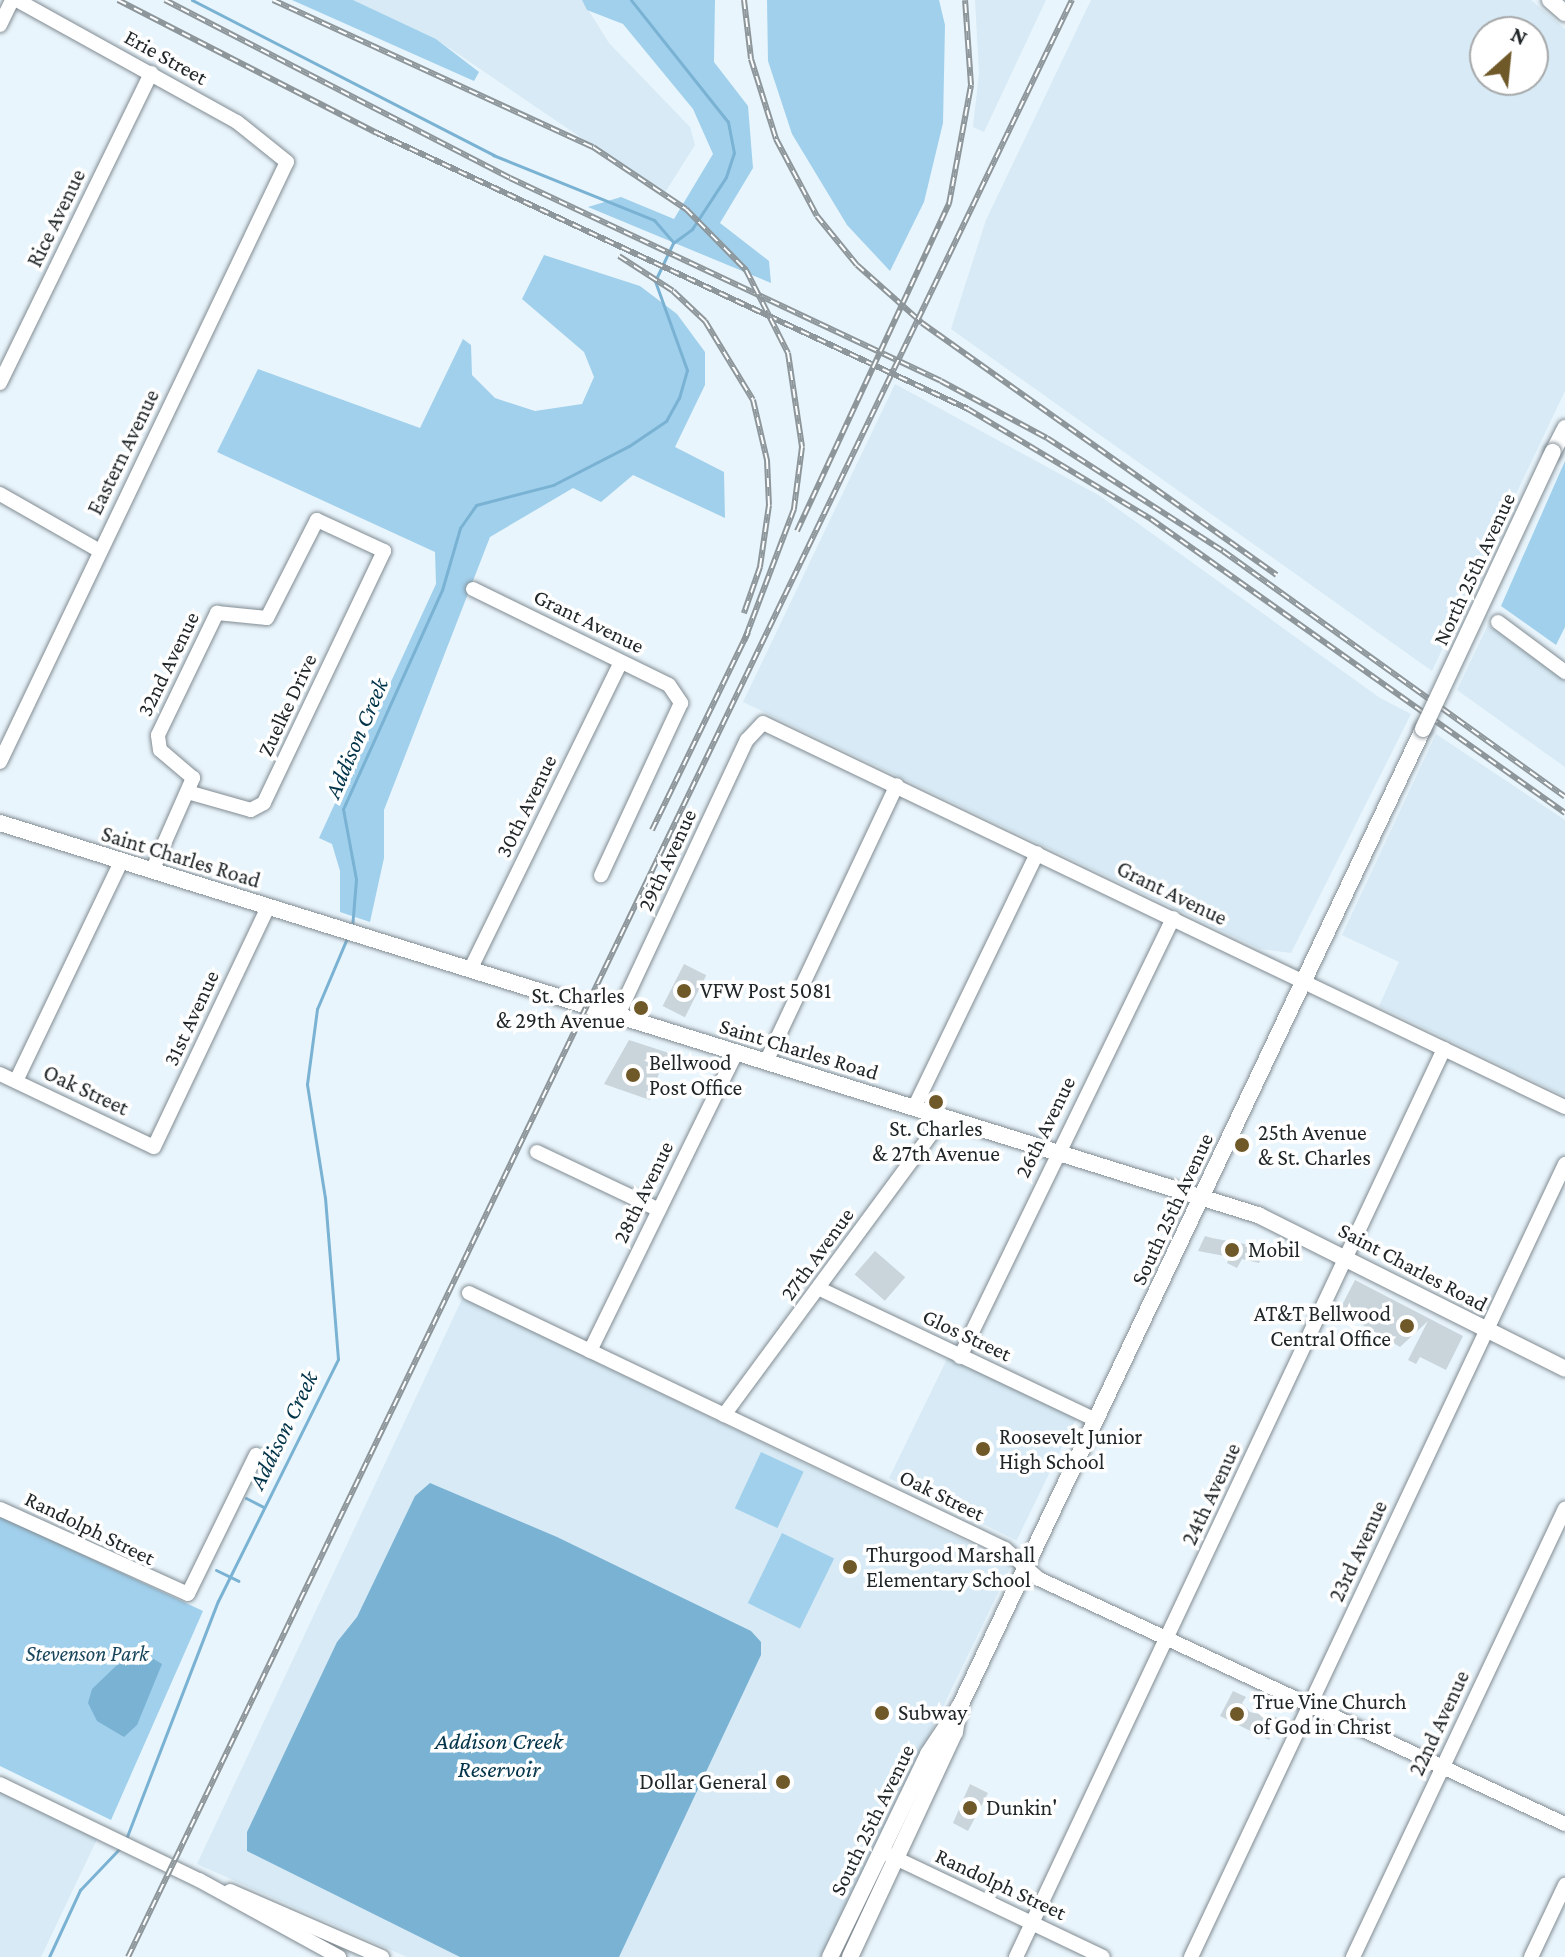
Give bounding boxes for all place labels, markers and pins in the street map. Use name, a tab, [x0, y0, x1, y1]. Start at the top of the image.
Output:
place label: VFW Post 5081	[700, 978, 831, 1004]
place label: St. Charles & 29th Avenue	[496, 982, 625, 1034]
marker: VFW Post 5081	[675, 982, 693, 1000]
marker: St. Charles & 29th Avenue	[632, 999, 650, 1017]
place label: Bellwood Post Office	[649, 1049, 742, 1100]
marker: Bellwood Post Office	[624, 1066, 642, 1084]
marker: St. Charles & 27th Avenue	[927, 1093, 945, 1111]
place label: St. Charles & 27th Avenue	[872, 1115, 1000, 1166]
place label: 25th Avenue & St. Charles	[1258, 1119, 1371, 1170]
marker: 25th Avenue & St. Charles	[1233, 1136, 1251, 1154]
place label: Mobil	[1248, 1237, 1300, 1263]
marker: Mobil	[1223, 1241, 1241, 1259]
place label: AT&T Bellwood Central Office	[1254, 1300, 1391, 1352]
marker: AT&T Bellwood Central Office	[1398, 1317, 1416, 1335]
place label: Roosevelt Junior High School	[999, 1423, 1142, 1474]
marker: Roosevelt Junior High School	[974, 1440, 992, 1458]
place label: Thurgood Marshall Elementary School	[866, 1541, 1035, 1592]
marker: Thurgood Marshall Elementary School	[841, 1558, 859, 1576]
place label: True Vine Church of God in Christ	[1253, 1688, 1406, 1740]
place label: Subway	[898, 1700, 967, 1726]
marker: Subway	[873, 1704, 891, 1722]
marker: True Vine Church of God in Christ	[1228, 1705, 1246, 1723]
place label: Dollar General	[639, 1769, 767, 1795]
marker: Dollar General	[774, 1773, 792, 1791]
place label: Dunkin'	[986, 1795, 1057, 1821]
marker: Dunkin'	[961, 1799, 979, 1817]

